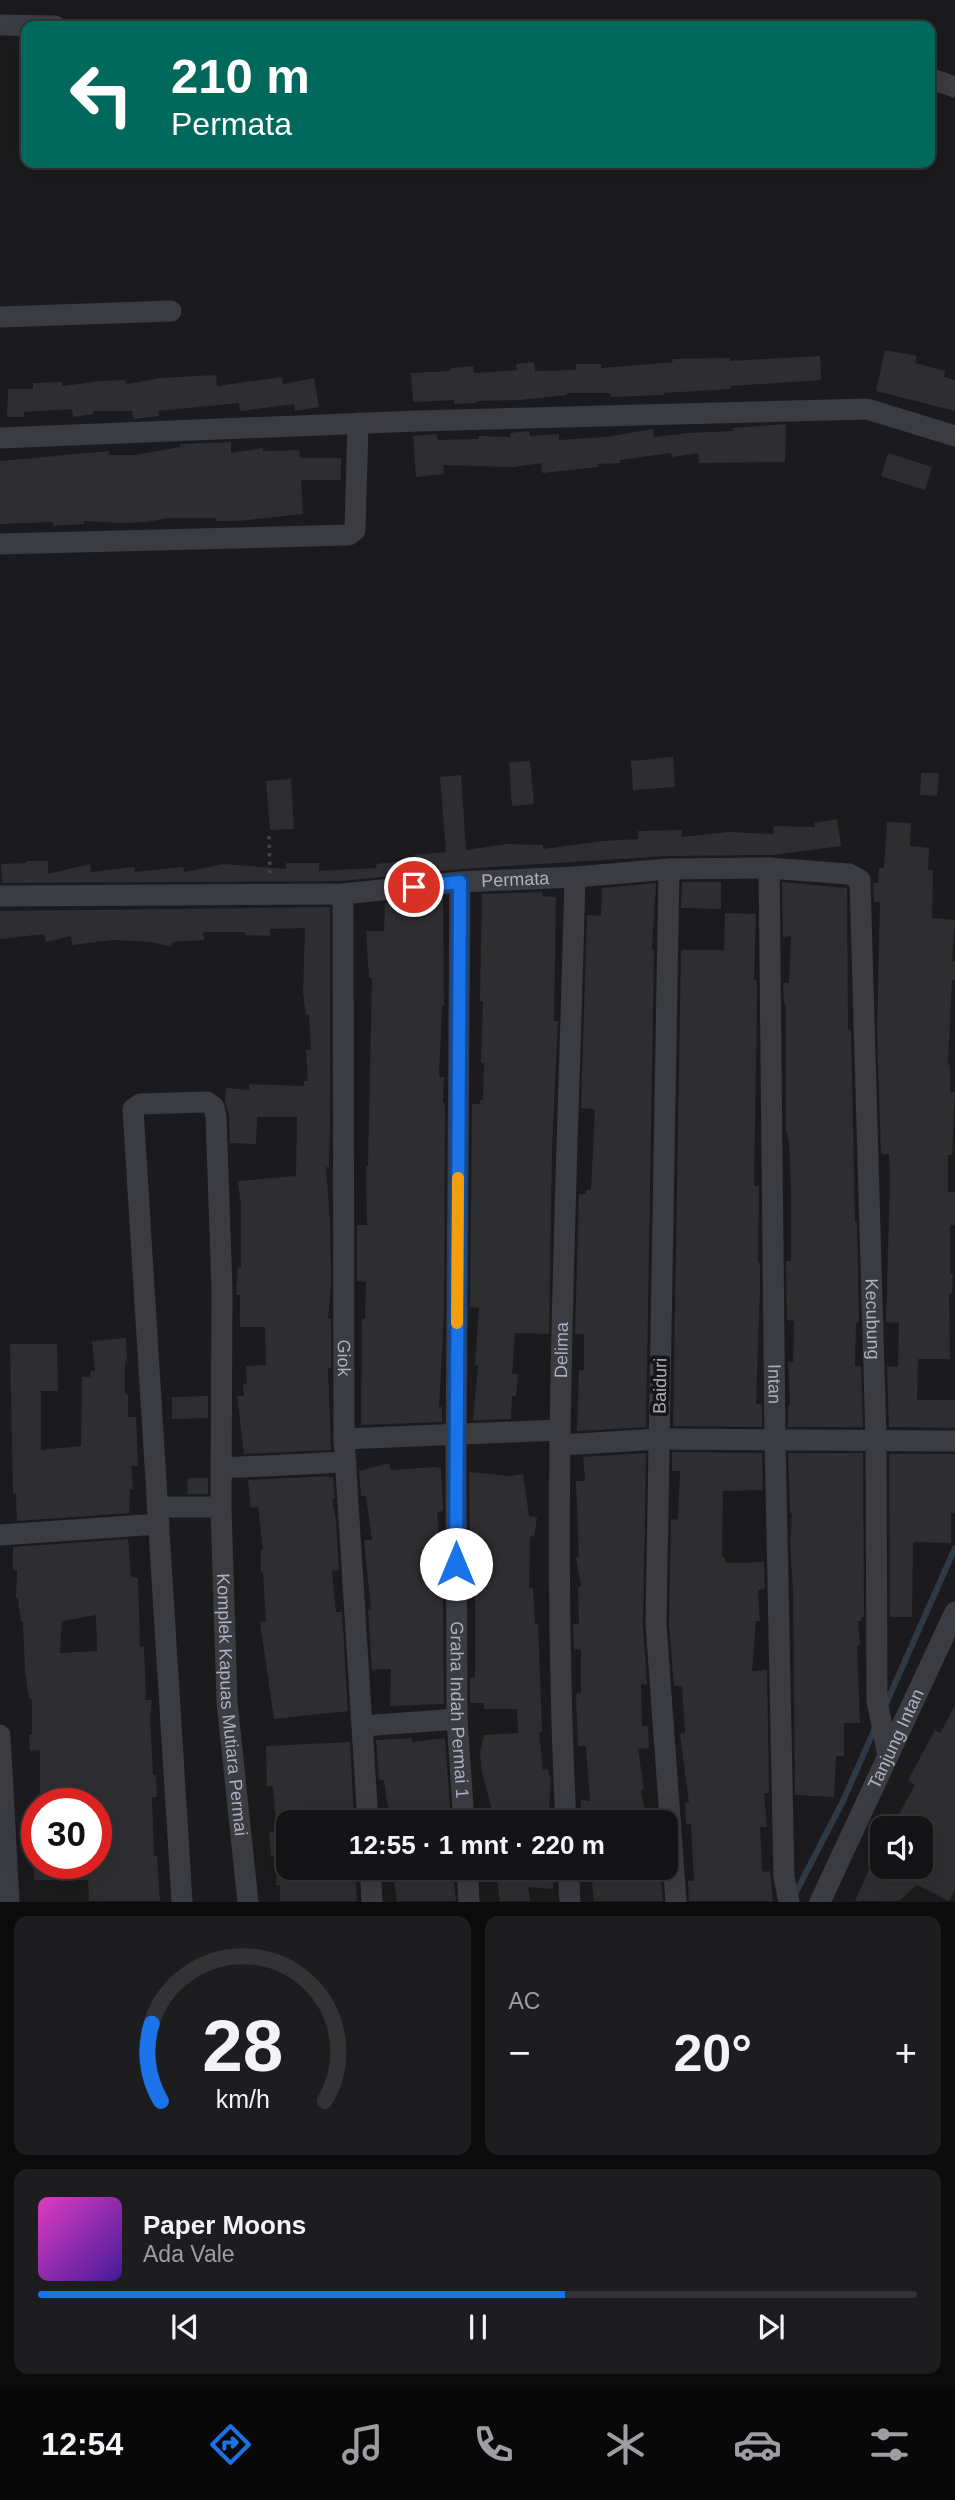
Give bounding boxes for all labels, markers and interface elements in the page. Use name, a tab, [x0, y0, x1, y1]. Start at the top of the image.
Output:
icon: left	[56, 49, 147, 140]
text: 210 m	[171, 49, 310, 103]
text: Permata	[171, 106, 292, 142]
pin	[384, 857, 444, 917]
icon: arrive	[395, 868, 433, 906]
street label: Permata	[481, 868, 551, 891]
street label: Kecubung	[861, 1278, 884, 1360]
street label: Delima	[551, 1321, 572, 1378]
street label: Giok	[334, 1339, 354, 1378]
street label: Baiduri	[650, 1358, 670, 1414]
street label: Intan	[764, 1364, 785, 1404]
position arrow	[419, 1527, 493, 1601]
street label: Komplek Kapuas Mutiara Permai	[213, 1573, 251, 1837]
street label: Graha Indah Permai 1	[447, 1621, 472, 1799]
street label: Tanjung Intan	[864, 1686, 928, 1792]
speed limit sign: 30	[21, 1788, 112, 1879]
map controls	[870, 1816, 933, 1879]
button: sound	[870, 1816, 933, 1879]
text: 12:55 · 1 mnt · 220 m	[349, 1830, 605, 1860]
text: AC	[509, 1988, 540, 2014]
text: 28	[202, 2006, 283, 2087]
text: 20°	[673, 2024, 752, 2082]
text: −	[509, 2032, 531, 2074]
text: +	[895, 2032, 917, 2074]
text: km/h	[215, 2085, 269, 2113]
text: Paper Moons	[143, 2210, 306, 2240]
text: Ada Vale	[143, 2241, 235, 2267]
icon: previous	[166, 2308, 204, 2346]
icon: pause	[459, 2308, 497, 2346]
icon: next	[752, 2308, 790, 2346]
icon: directions	[206, 2420, 255, 2469]
icon: music	[338, 2420, 387, 2469]
icon: phone	[469, 2420, 518, 2469]
icon: climate	[601, 2420, 650, 2469]
icon: car	[733, 2420, 782, 2469]
icon: filters	[865, 2420, 914, 2469]
text: 12:54	[41, 2426, 123, 2462]

